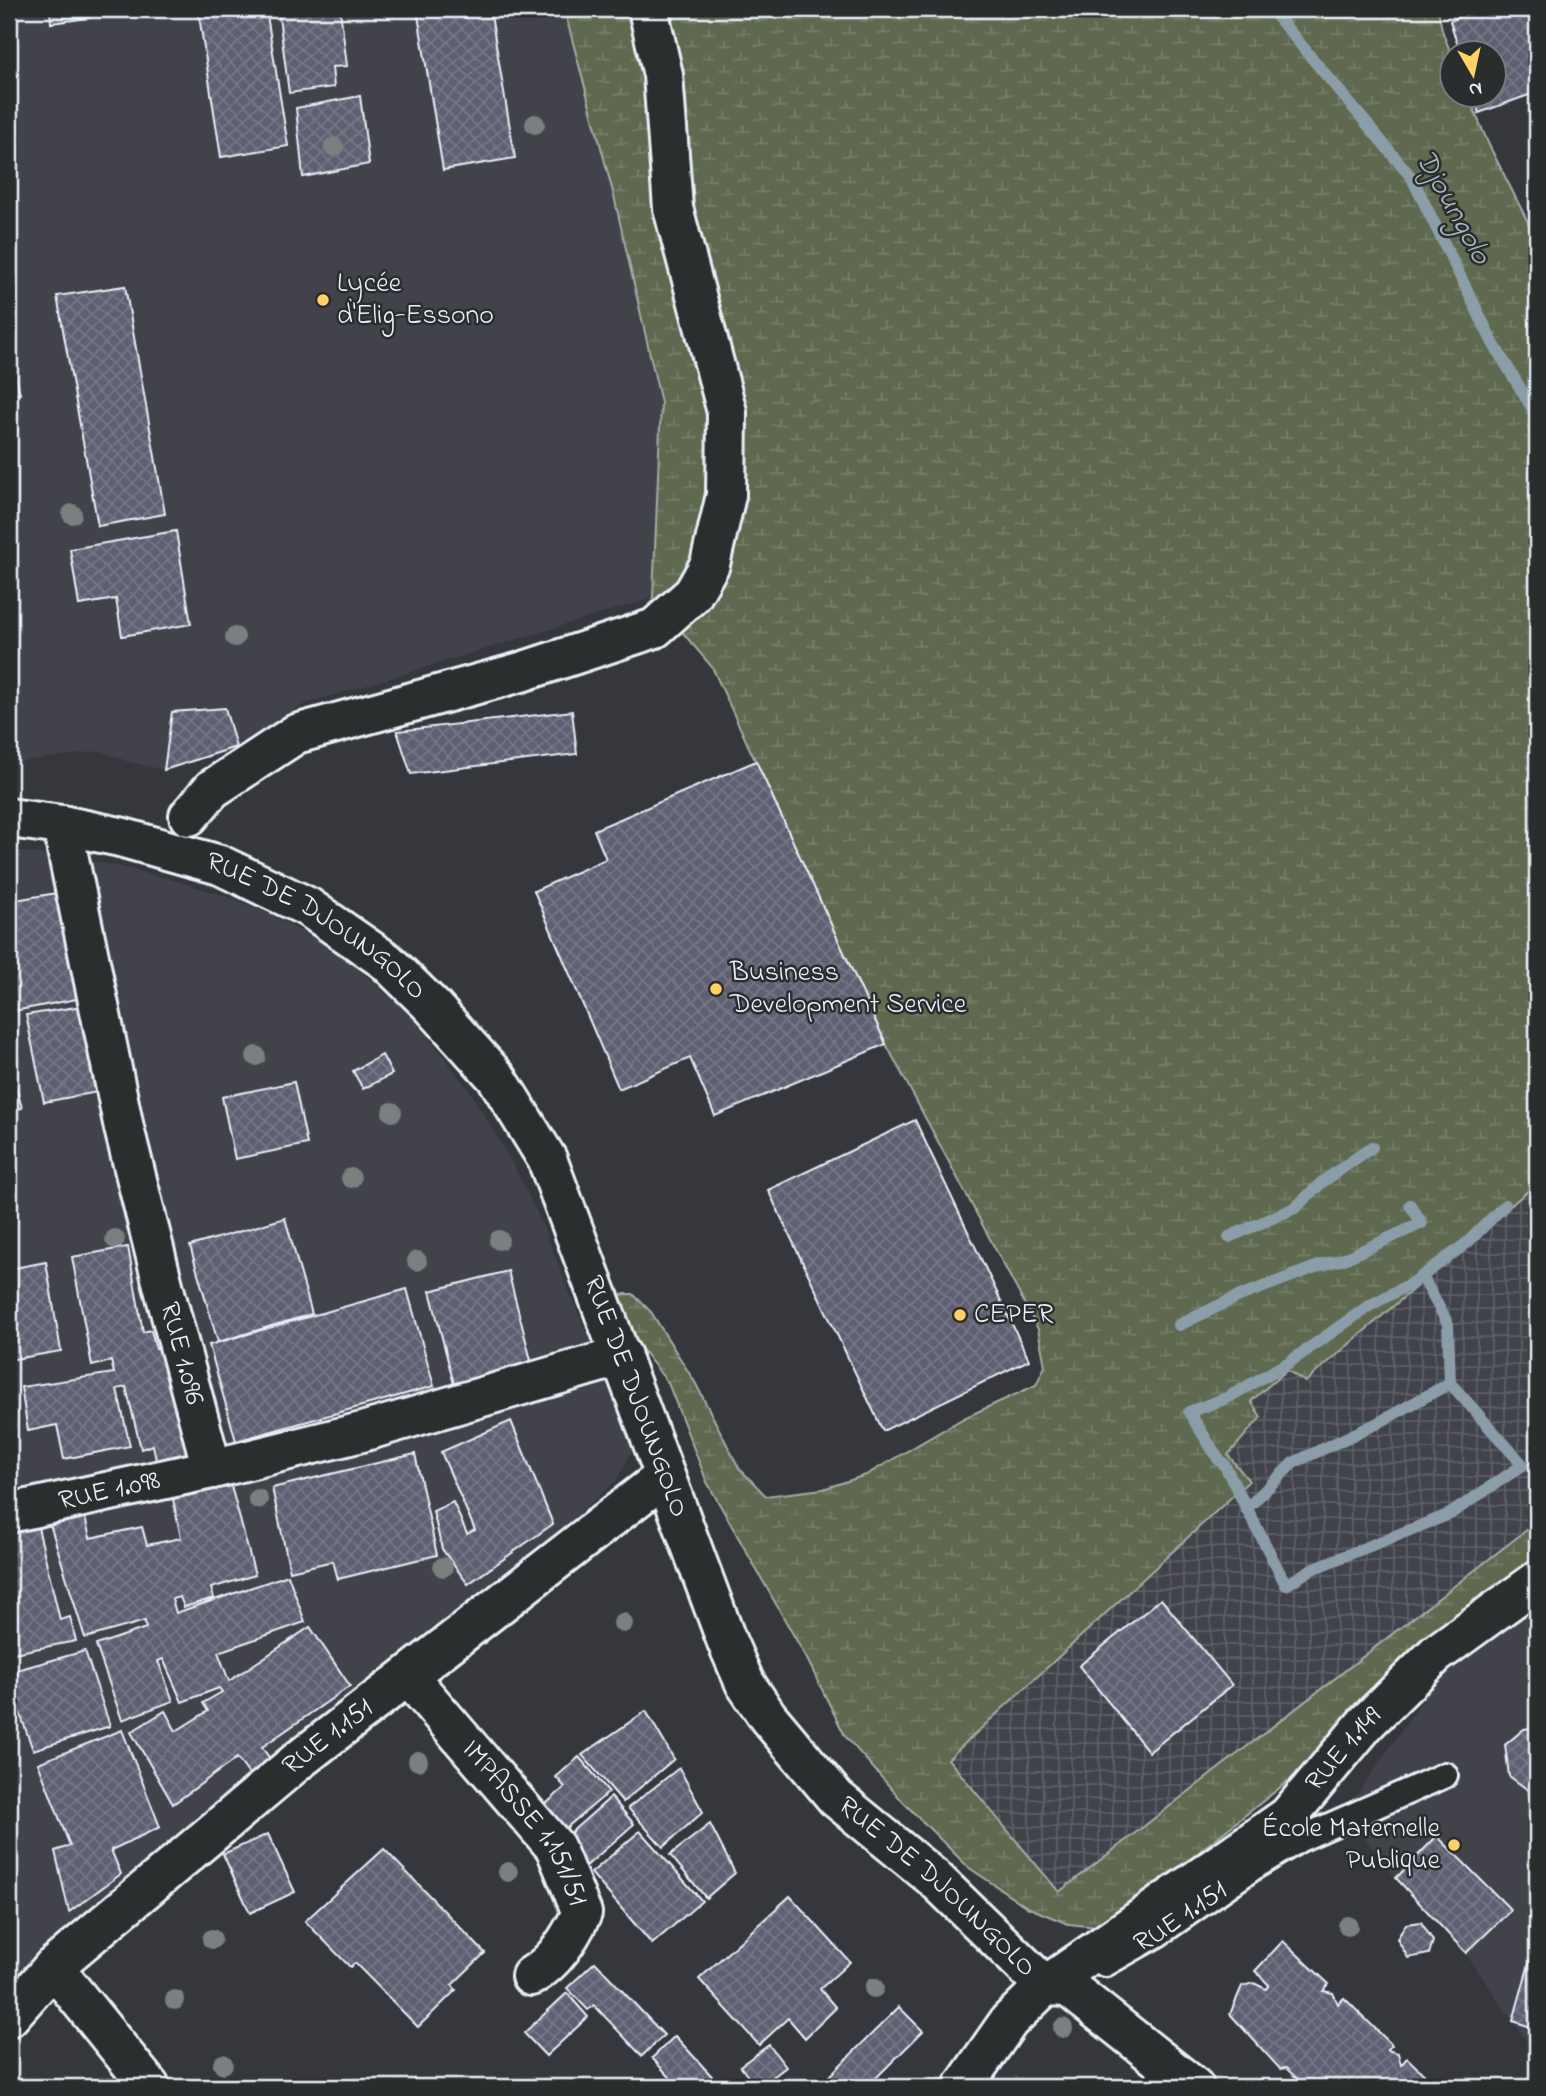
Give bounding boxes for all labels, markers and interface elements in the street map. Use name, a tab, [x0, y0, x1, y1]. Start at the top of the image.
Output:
north arrow	[1438, 38, 1508, 108]
text: N	[1467, 74, 1484, 103]
water label: Djoungolo	[1403, 143, 1502, 274]
place label: Lycée d'Elig-Essono	[337, 264, 494, 337]
marker: Lycée d'Elig-Essono	[315, 292, 331, 308]
street label: RUE DE DJOUNGOLO	[202, 842, 436, 1010]
place label: Business Development Service	[729, 953, 967, 1026]
marker: Business Development Service	[708, 981, 724, 997]
street label: RUE DE DJOUNGOLO	[572, 1270, 699, 1523]
place label: CEPER	[974, 1295, 1054, 1336]
street label: RUE 1.096	[148, 1298, 215, 1409]
marker: CEPER	[952, 1307, 968, 1323]
street label: RUE 1.098	[55, 1460, 164, 1522]
street label: RUE 1.151	[274, 1689, 383, 1786]
street label: RUE 1.149	[1296, 1697, 1392, 1801]
street label: IMPASSE 1.151/51	[451, 1731, 598, 1912]
street label: RUE DE DJOUNGOLO	[828, 1787, 1045, 1987]
place label: École Maternelle Publique	[1262, 1809, 1440, 1882]
marker: École Maternelle Publique	[1446, 1837, 1462, 1853]
street label: RUE 1.151	[1126, 1871, 1236, 1964]

